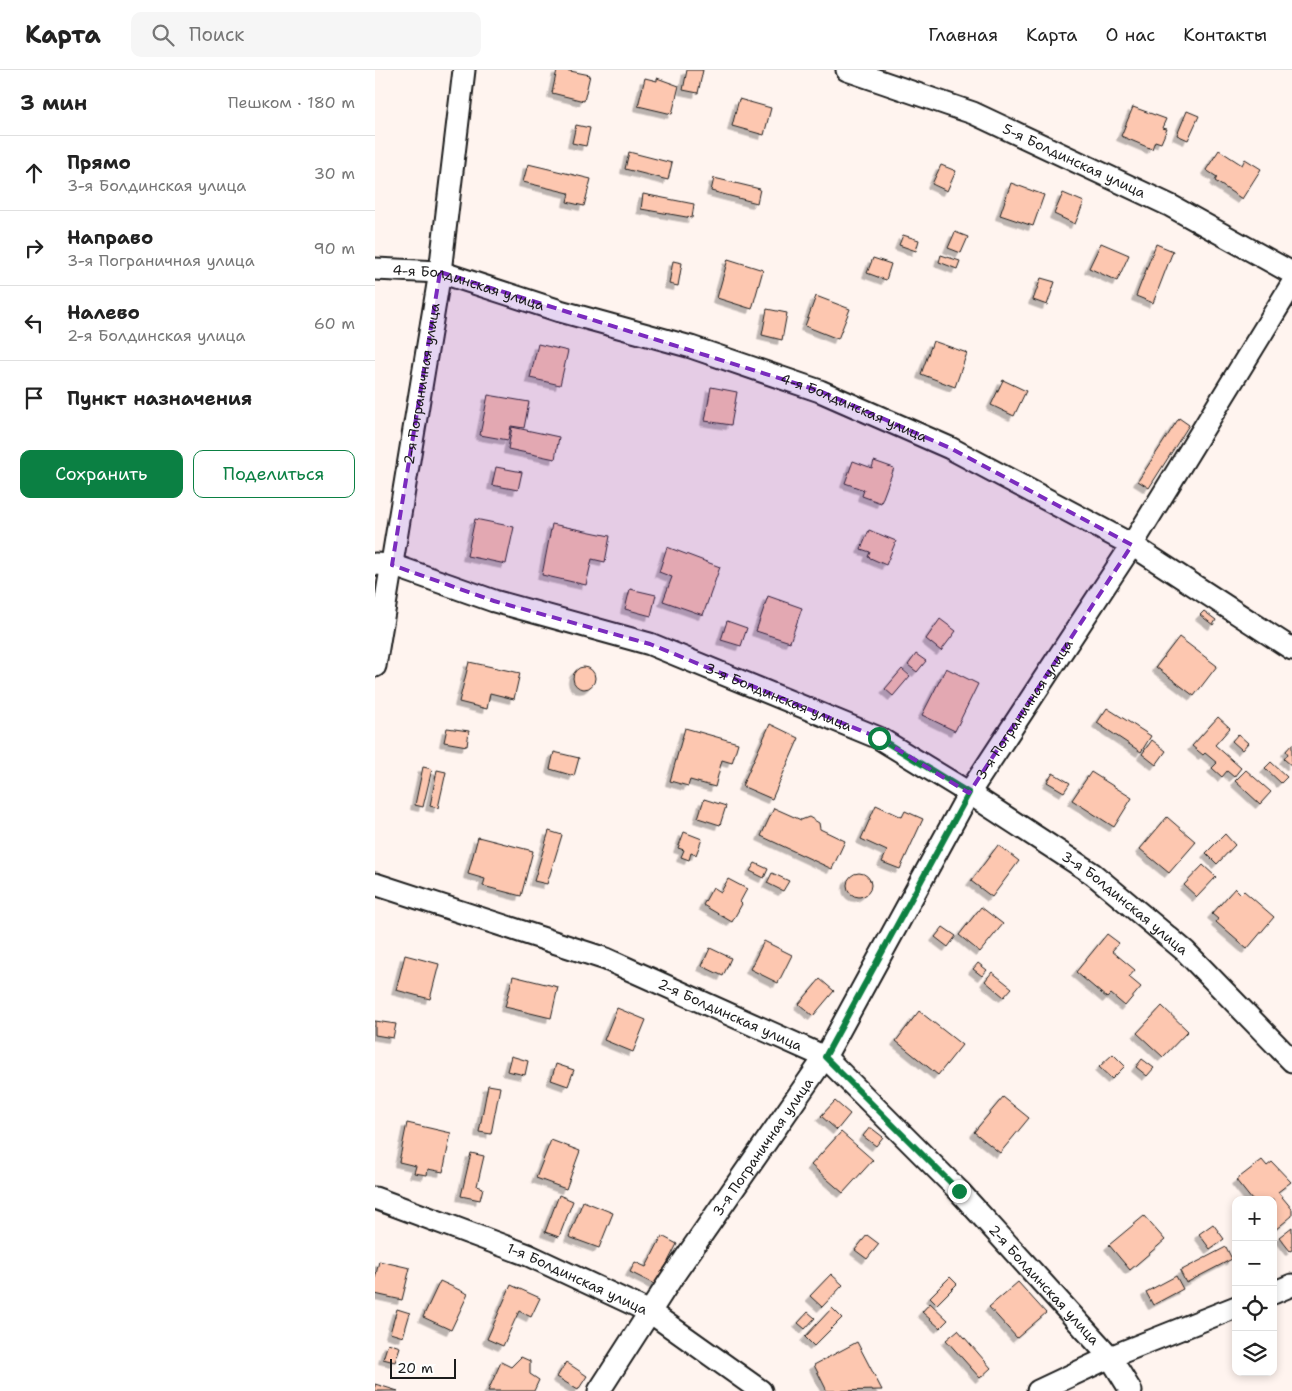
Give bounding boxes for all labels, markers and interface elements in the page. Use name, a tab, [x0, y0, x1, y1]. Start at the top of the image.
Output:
search box	[131, 12, 481, 57]
text: Карта	[25, 19, 101, 51]
icon: search	[149, 21, 177, 49]
text: Поиск	[189, 22, 244, 47]
text: Главная	[928, 23, 998, 47]
text: Карта	[1026, 23, 1078, 47]
text: О нас	[1106, 23, 1155, 47]
text: Контакты	[1183, 23, 1267, 47]
text: 3 мин	[20, 89, 87, 117]
text: Пешком · 180 m	[228, 92, 355, 113]
street label: 5-я Болдинская улица	[1000, 119, 1149, 202]
text: Прямо	[67, 150, 131, 175]
icon: ahead	[20, 159, 48, 187]
text: 30 m	[314, 163, 355, 184]
text: 3-я Болдинская улица	[67, 175, 246, 196]
text: Направо	[67, 225, 153, 250]
icon: right	[20, 234, 48, 262]
text: 90 m	[314, 238, 355, 259]
text: 3-я Пограничная улица	[67, 250, 255, 271]
street label: 4-я Болдинская улица	[392, 261, 547, 315]
text: Налево	[67, 300, 140, 325]
street label: 2-я Пограничная улица	[399, 301, 444, 466]
icon: left	[20, 309, 48, 337]
text: 60 m	[314, 313, 355, 334]
text: 2-я Болдинская улица	[67, 325, 245, 346]
street label: 4-я Болдинская улица	[778, 369, 930, 446]
icon: arrive	[20, 384, 48, 412]
text: Пункт назначения	[67, 386, 252, 411]
button: Сохранить	[20, 450, 183, 498]
button: Поделиться	[193, 450, 355, 498]
street label: 3-я Пограничная улица	[971, 636, 1077, 783]
street label: 3-я Болдинская улица	[703, 659, 855, 735]
route start	[868, 727, 891, 750]
street label: 3-я Болдинская улица	[1058, 847, 1192, 959]
street label: 2-я Болдинская улица	[655, 974, 805, 1055]
street label: 3-я Пограничная улица	[708, 1074, 817, 1219]
route end	[948, 1180, 971, 1203]
map controls	[1232, 1196, 1277, 1376]
button: +	[1232, 1196, 1277, 1241]
street label: 2-я Болдинская улица	[985, 1221, 1104, 1349]
street label: 1-я Болдинская улица	[505, 1239, 651, 1319]
button: −	[1232, 1241, 1277, 1286]
button: locate	[1232, 1286, 1277, 1331]
button: layers	[1232, 1331, 1277, 1376]
scale bar	[390, 1356, 456, 1379]
text: 20 m	[397, 1359, 433, 1377]

